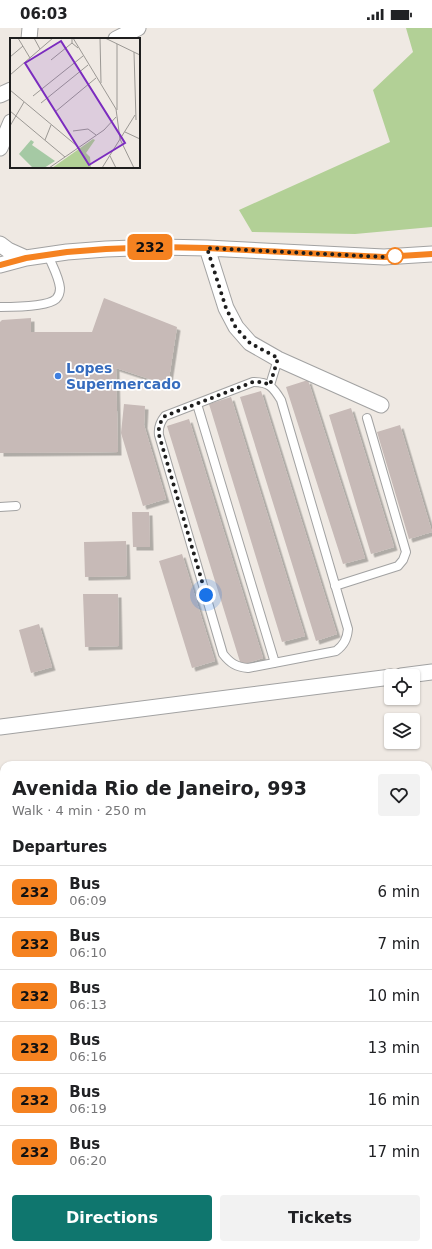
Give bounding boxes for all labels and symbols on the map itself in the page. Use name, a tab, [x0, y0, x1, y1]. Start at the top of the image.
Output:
inset map	[10, 38, 140, 168]
line badge: 232	[127, 234, 173, 260]
unlabelled marker	[386, 247, 404, 265]
place label: Lopes Supermercado	[66, 360, 181, 392]
marker: Lopes Supermercado	[53, 371, 63, 381]
your location	[196, 585, 216, 605]

